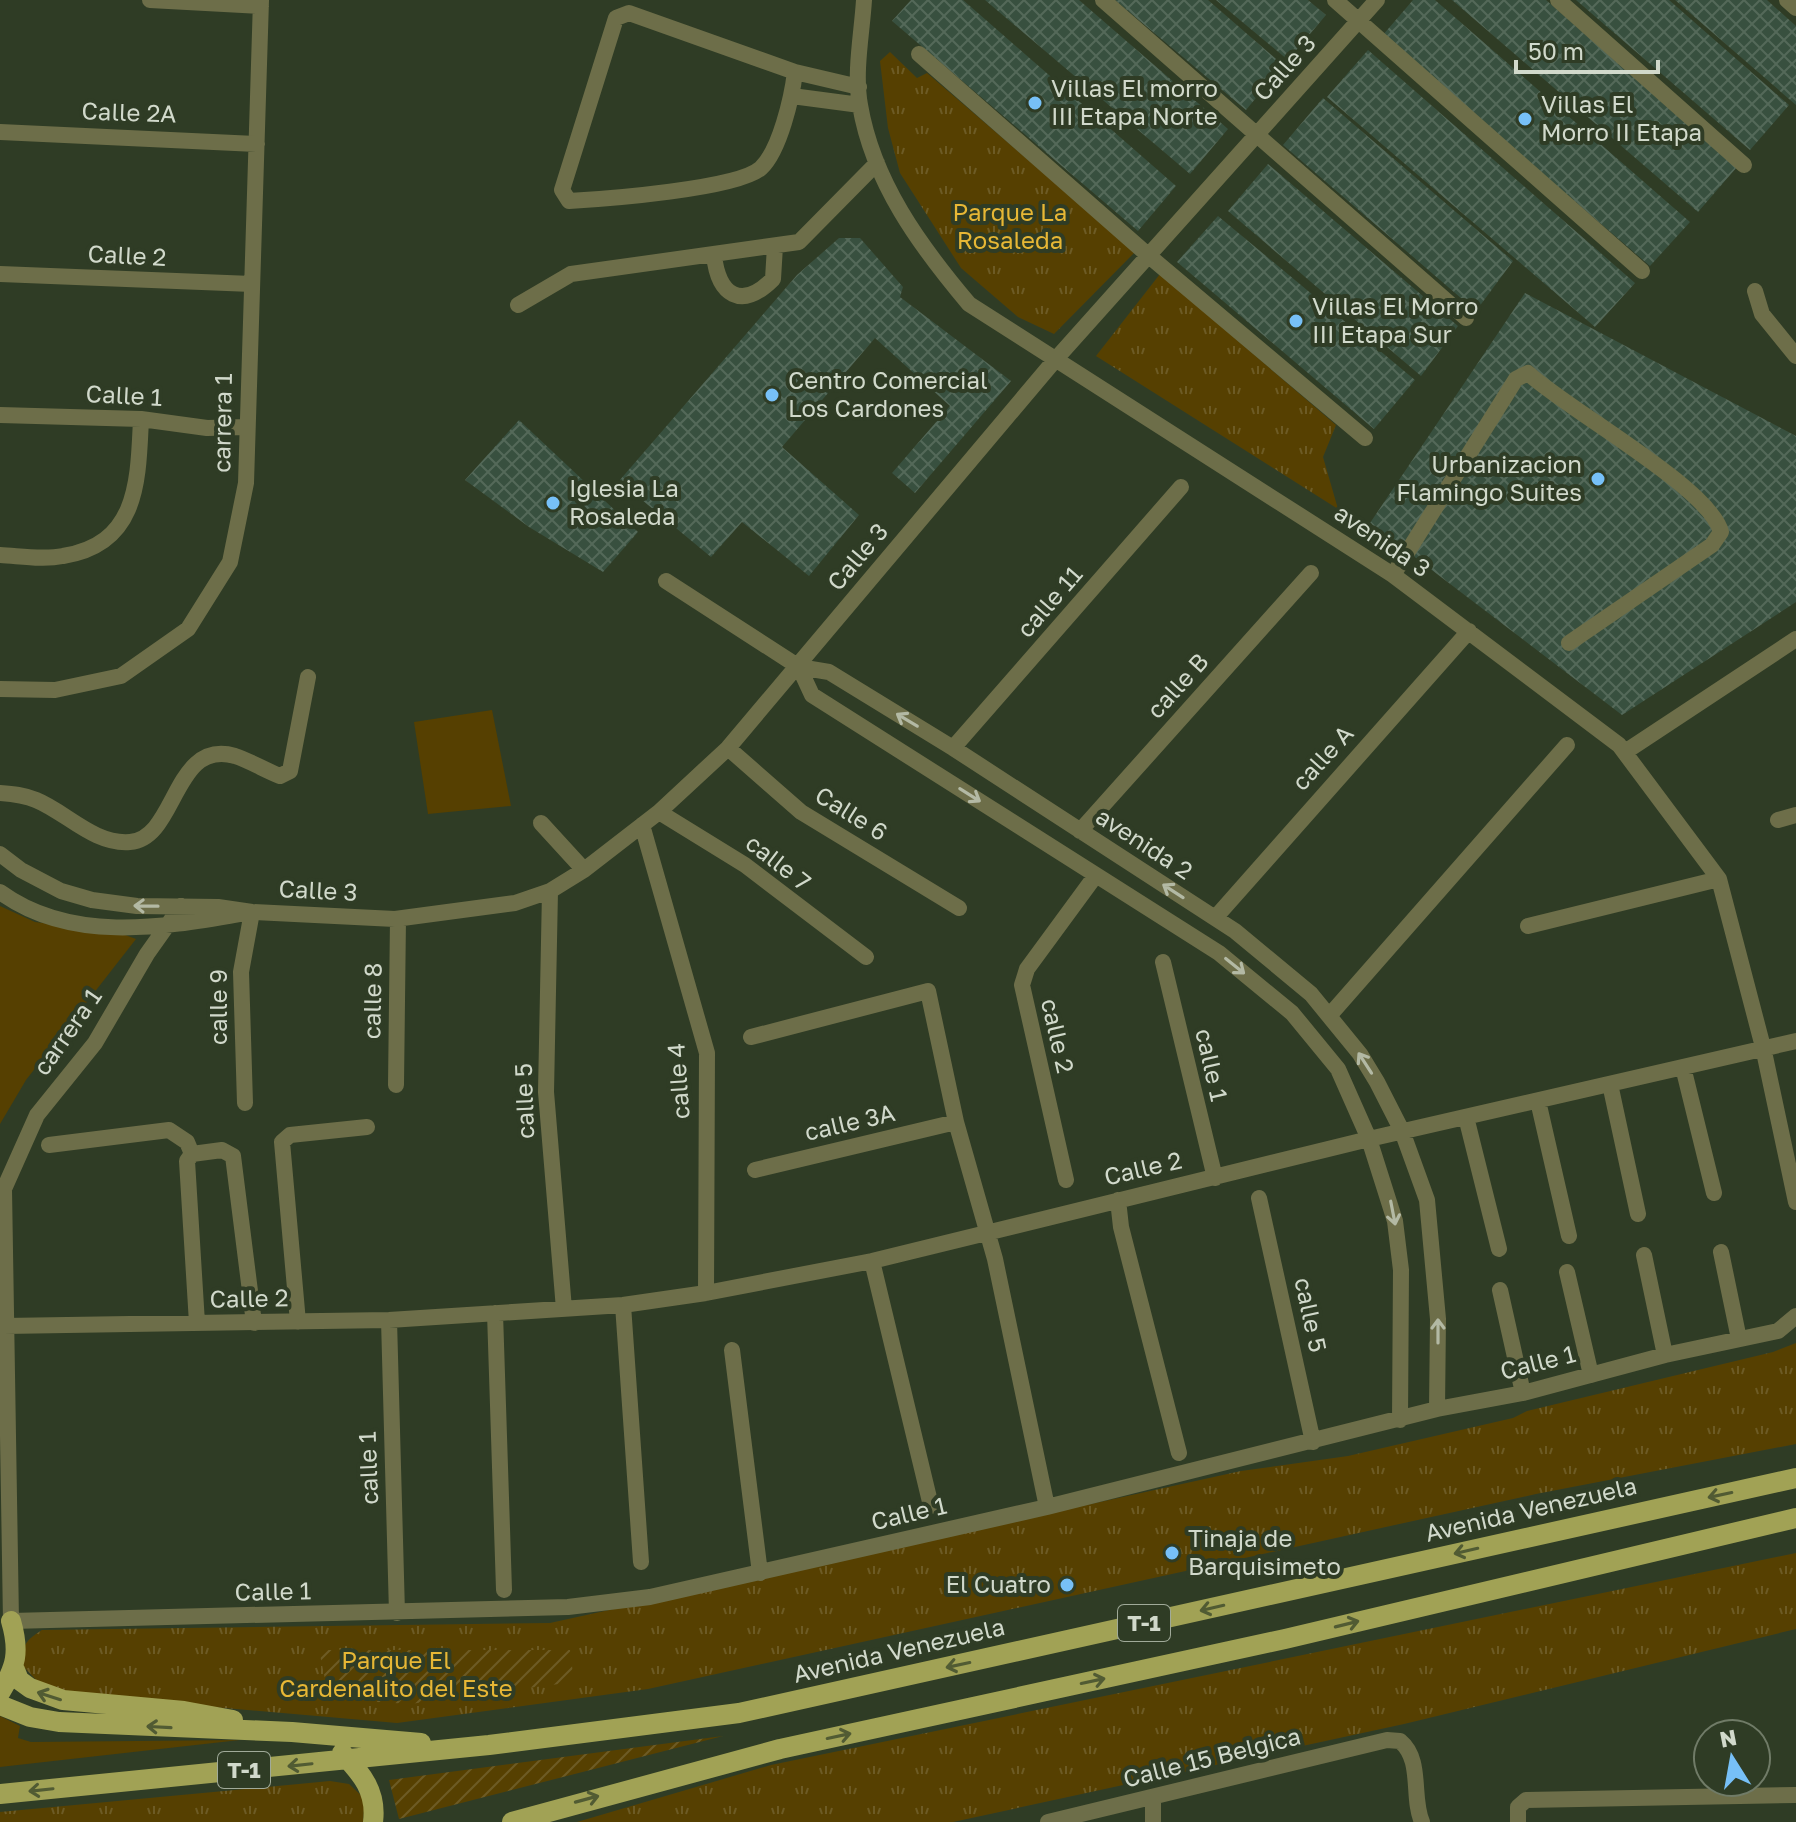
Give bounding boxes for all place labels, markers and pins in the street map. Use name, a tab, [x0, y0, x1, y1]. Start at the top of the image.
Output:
place label: Villas El morro III Etapa Norte	[1051, 73, 1218, 130]
place label: Villas El Morro II Etapa	[1541, 89, 1702, 146]
marker: Villas El morro III Etapa Norte	[1026, 94, 1044, 112]
marker: Villas El Morro II Etapa	[1516, 110, 1534, 128]
place label: Villas El Morro III Etapa Sur	[1312, 291, 1478, 348]
marker: Villas El Morro III Etapa Sur	[1287, 312, 1305, 330]
place label: Centro Comercial Los Cardones	[788, 365, 988, 422]
marker: Centro Comercial Los Cardones	[763, 386, 781, 404]
place label: Urbanizacion Flamingo Suites	[1396, 449, 1582, 506]
marker: Urbanizacion Flamingo Suites	[1589, 470, 1607, 488]
place label: Iglesia La Rosaleda	[569, 473, 679, 530]
marker: Iglesia La Rosaleda	[544, 494, 562, 512]
place label: Tinaja de Barquisimeto	[1188, 1523, 1341, 1580]
marker: Tinaja de Barquisimeto	[1163, 1544, 1181, 1562]
place label: El Cuatro	[945, 1569, 1051, 1598]
marker: El Cuatro	[1058, 1576, 1076, 1594]

